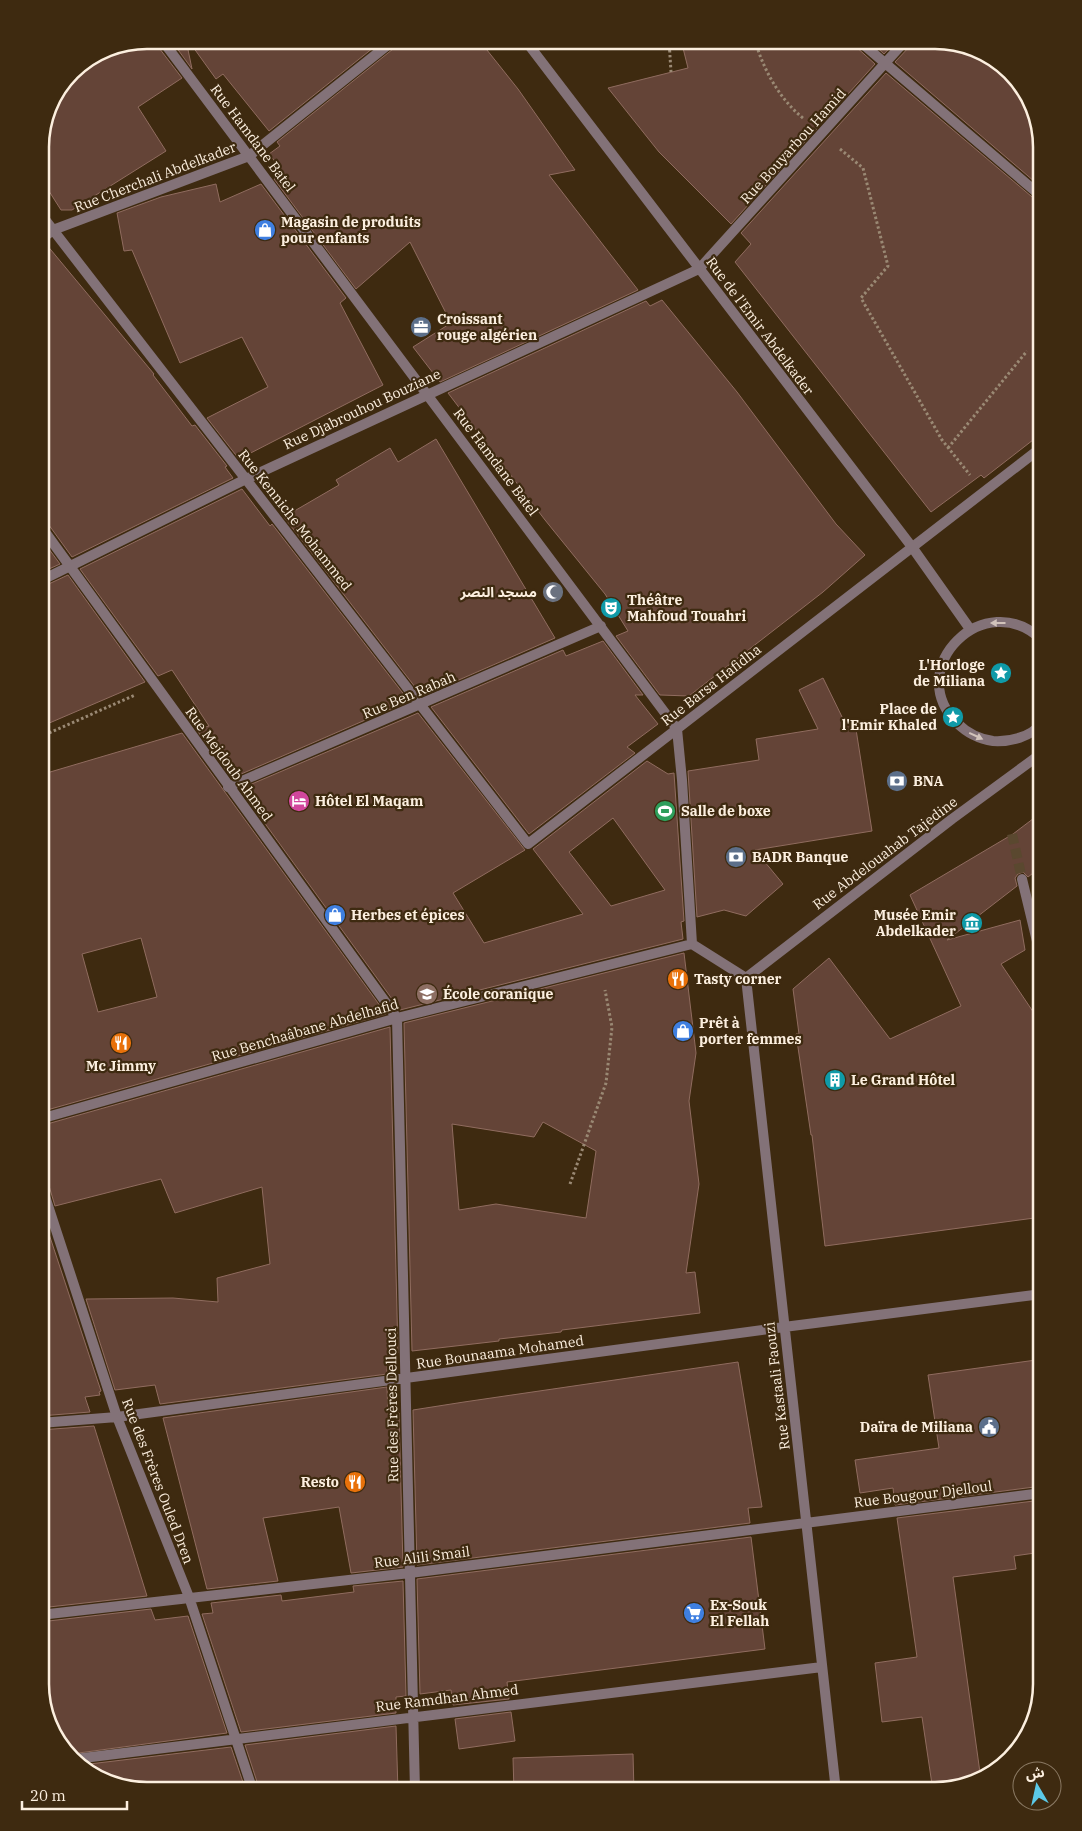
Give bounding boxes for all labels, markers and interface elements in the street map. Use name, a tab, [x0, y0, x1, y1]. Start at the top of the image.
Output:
street label: Rue Hamdane Batel	[207, 81, 299, 195]
street label: Rue Bouyarbou Hamid	[736, 84, 850, 207]
street label: Rue Cherchali Abdelkader	[71, 137, 239, 216]
place label: Magasin de produits pour enfants	[281, 213, 421, 247]
shop icon: Magasin de produits pour enfants	[253, 218, 277, 242]
street label: Rue de l'Emir Abdelkader	[702, 253, 818, 399]
place label: Croissant rouge algérien	[437, 310, 537, 344]
office icon: Croissant rouge algérien	[409, 315, 433, 339]
street label: Rue Djabrouhou Bouziane	[280, 365, 444, 453]
street label: Rue Hamdane Batel	[450, 405, 542, 519]
street label: Rue Kenniche Mohammed	[234, 446, 356, 595]
mosque icon: مسجد النصر	[541, 580, 565, 604]
place label: مسجد النصر	[459, 583, 537, 601]
place label: Théâtre Mahfoud Touahri	[627, 591, 746, 625]
theatre icon: Théâtre Mahfoud Touahri	[599, 596, 623, 620]
one-way arrow	[990, 619, 1006, 627]
street label: Rue Barsa Hafidha	[657, 640, 765, 730]
place label: L'Horloge de Miliana	[913, 656, 985, 690]
place icon: L'Horloge de Miliana	[989, 661, 1013, 685]
street label: Rue Ben Rabah	[360, 667, 459, 723]
place label: Place de l'Emir Khaled	[842, 700, 937, 734]
street label: Rue Mejdoub Ahmed	[181, 703, 277, 825]
place icon: Place de l'Emir Khaled	[941, 705, 965, 729]
one-way arrow	[969, 732, 983, 740]
bank icon: BNA	[885, 769, 909, 793]
place label: BNA	[913, 772, 944, 790]
hotel icon: Hôtel El Maqam	[287, 789, 311, 813]
place label: Hôtel El Maqam	[315, 792, 424, 810]
street label: Rue Abdelouahab Tajedine	[809, 793, 961, 913]
sports icon: Salle de boxe	[653, 799, 677, 823]
place label: Salle de boxe	[681, 802, 771, 820]
bank icon: BADR Banque	[724, 845, 748, 869]
place label: BADR Banque	[752, 848, 848, 866]
shop icon: Herbes et épices	[323, 903, 347, 927]
place label: Herbes et épices	[351, 906, 465, 924]
place label: Musée Emir Abdelkader	[874, 906, 956, 940]
museum icon: Musée Emir Abdelkader	[960, 911, 984, 935]
restaurant icon: Tasty corner	[666, 967, 690, 991]
place label: Tasty corner	[694, 970, 782, 988]
school or university icon: École coranique	[415, 982, 439, 1006]
place label: École coranique	[443, 984, 554, 1003]
street label: Rue Benchaâbane Abdelhafid	[209, 995, 401, 1065]
place label: Prêt à porter femmes	[699, 1014, 802, 1048]
shop icon: Prêt à porter femmes	[671, 1019, 695, 1043]
restaurant icon: Mc Jimmy	[109, 1031, 133, 1055]
place label: Mc Jimmy	[86, 1057, 156, 1075]
building icon: Le Grand Hôtel	[823, 1068, 847, 1092]
place label: Le Grand Hôtel	[851, 1071, 956, 1089]
street label: Rue Kastaali Faouzi	[760, 1321, 794, 1451]
street label: Rue des Frères Dellouci	[382, 1327, 402, 1483]
street label: Rue Bounaama Mohamed	[415, 1331, 585, 1373]
street label: Rue des Frères Ouled Dren	[118, 1396, 198, 1566]
public building icon: Daïra de Miliana	[977, 1415, 1001, 1439]
place label: Daïra de Miliana	[860, 1418, 973, 1436]
restaurant icon: Resto	[343, 1470, 367, 1494]
place label: Resto	[301, 1473, 339, 1491]
street label: Rue Bougour Djelloul	[853, 1477, 993, 1511]
street label: Rue Alili Smail	[373, 1542, 471, 1572]
place label: Ex-Souk El Fellah	[710, 1596, 769, 1630]
supermarket icon: Ex-Souk El Fellah	[682, 1601, 706, 1625]
street label: Rue Ramdhan Ahmed	[374, 1680, 520, 1716]
north arrow	[1012, 1761, 1062, 1811]
text: ش	[1024, 1763, 1046, 1784]
scale bar	[22, 1778, 128, 1810]
text: 20 m	[30, 1786, 66, 1805]

